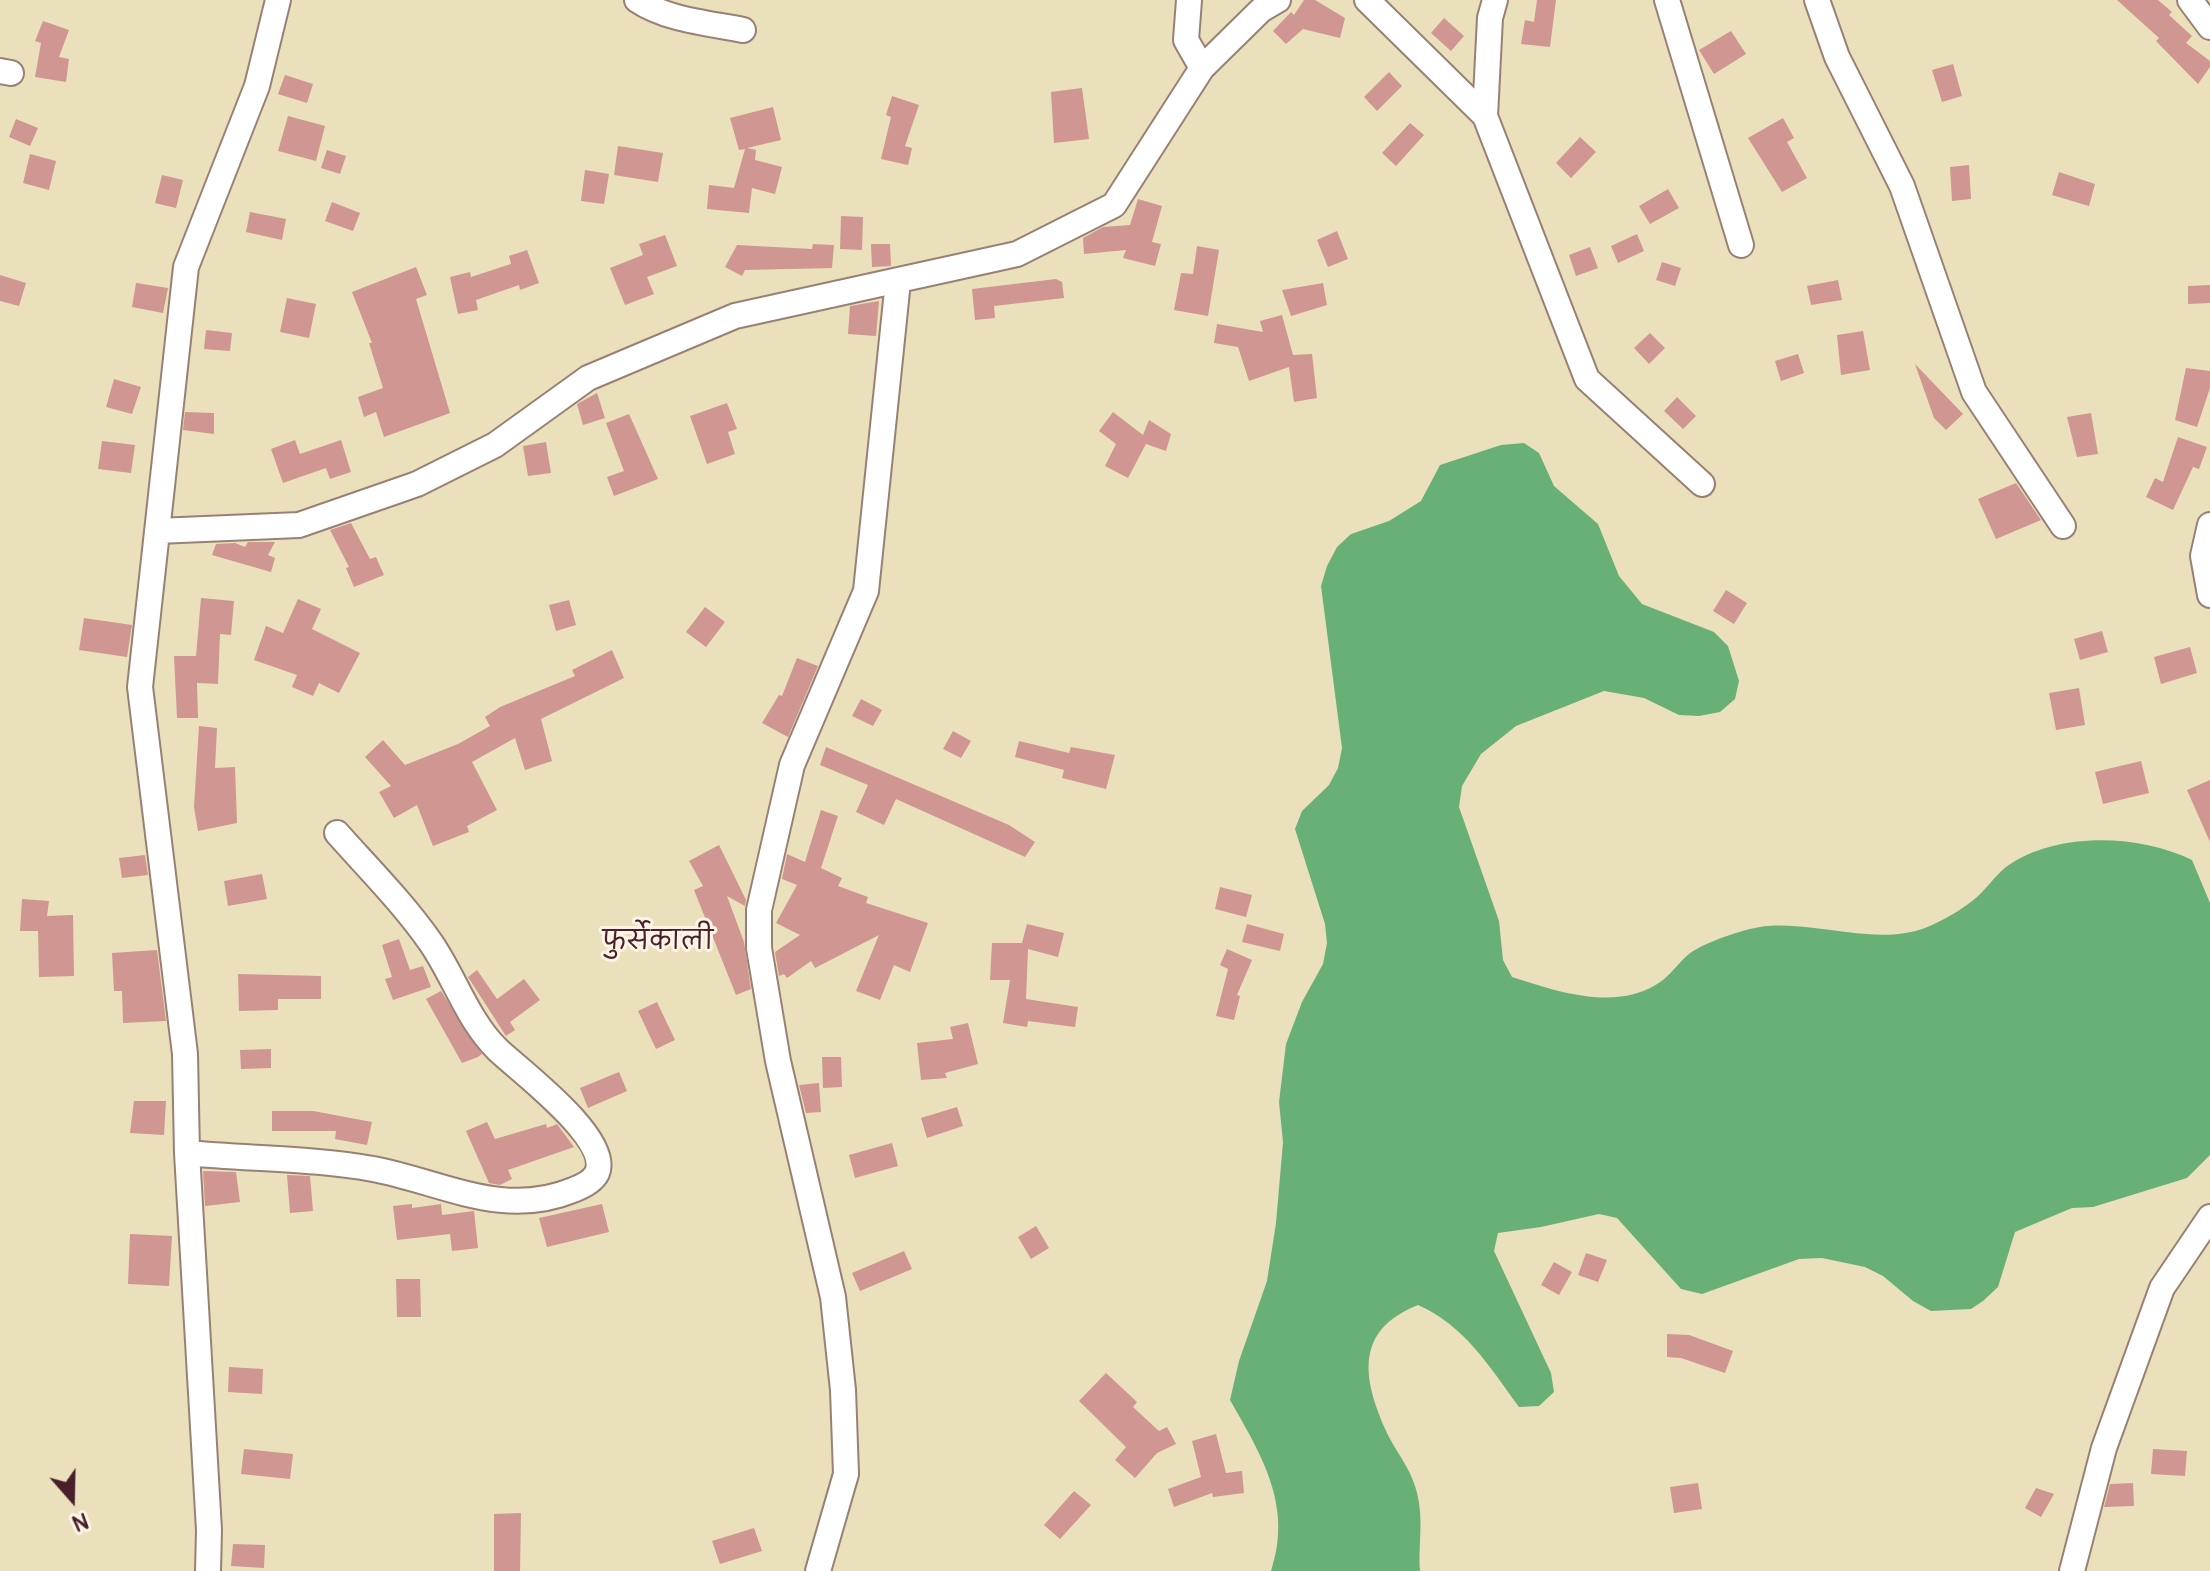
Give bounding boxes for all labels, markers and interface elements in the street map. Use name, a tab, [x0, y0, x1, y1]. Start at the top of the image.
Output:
district label: फुर्सेकाली	[603, 926, 713, 958]
north arrow	[32, 1459, 112, 1539]
text: N	[68, 1506, 92, 1537]

